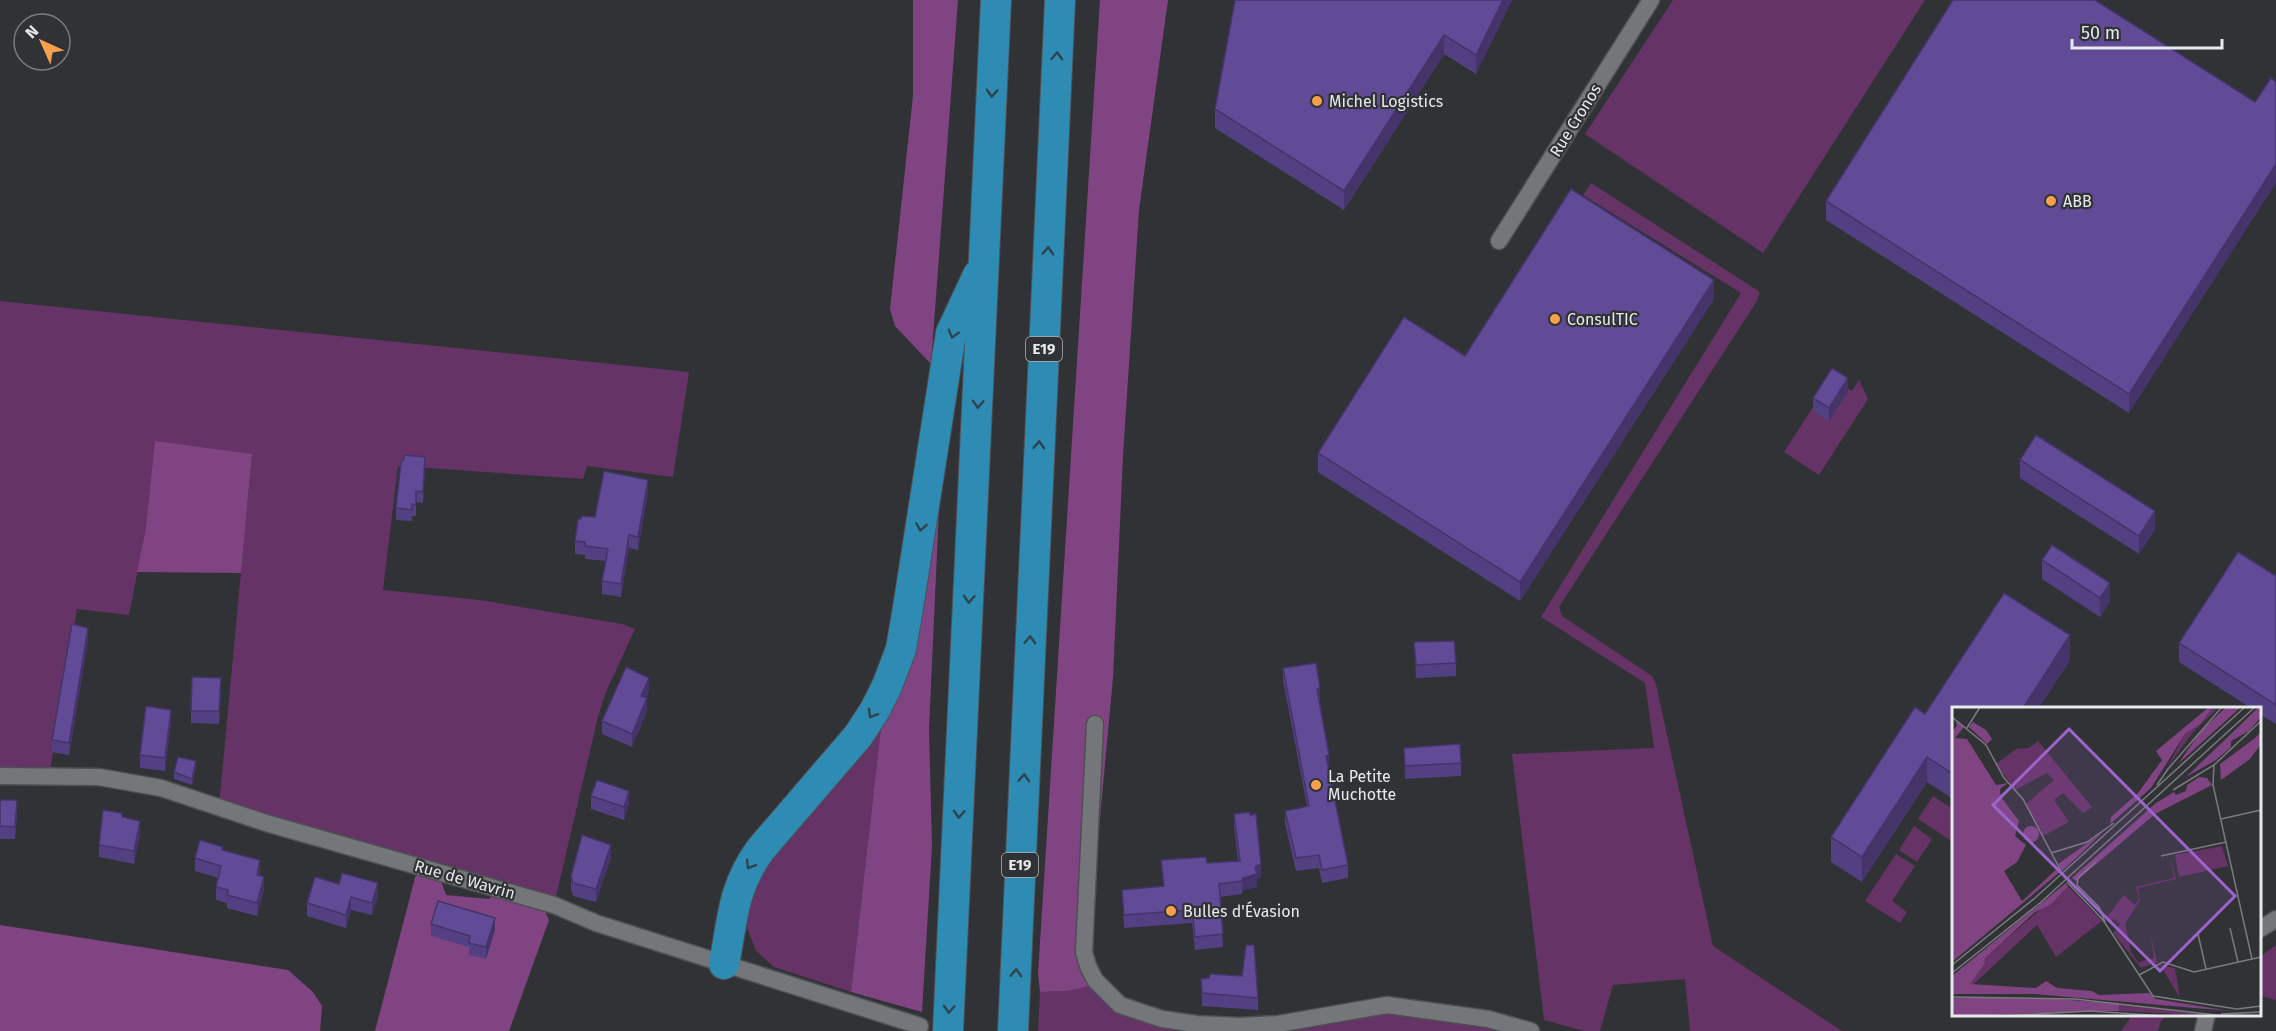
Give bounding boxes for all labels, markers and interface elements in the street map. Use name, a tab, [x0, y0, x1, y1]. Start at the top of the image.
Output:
north arrow	[12, 12, 72, 72]
scale bar	[2072, 12, 2222, 50]
text: N	[21, 21, 42, 42]
text: 50 m	[2081, 22, 2120, 44]
one-way arrow	[1051, 51, 1064, 60]
street label: Rue Cronos	[1546, 81, 1605, 160]
one-way arrow	[986, 88, 999, 97]
place label: Michel Logistics	[1329, 92, 1443, 111]
marker: Michel Logistics	[1310, 94, 1324, 108]
place label: ABB	[2063, 192, 2092, 211]
marker: ABB	[2044, 194, 2058, 208]
one-way arrow	[1042, 246, 1055, 255]
place label: ConsulTIC	[1567, 310, 1638, 329]
marker: ConsulTIC	[1548, 312, 1562, 326]
one-way arrow	[947, 329, 960, 339]
road number: E19	[1026, 337, 1062, 361]
one-way arrow	[972, 400, 985, 409]
one-way arrow	[1033, 441, 1046, 450]
one-way arrow	[915, 521, 928, 531]
one-way arrow	[963, 595, 976, 604]
one-way arrow	[1024, 636, 1037, 645]
inset map	[1952, 707, 2261, 1016]
one-way arrow	[868, 708, 880, 718]
place label: La Petite Muchotte	[1328, 767, 1396, 804]
one-way arrow	[1018, 773, 1030, 782]
marker: La Petite Muchotte	[1309, 778, 1323, 792]
one-way arrow	[953, 810, 966, 819]
road number: E19	[1002, 853, 1038, 877]
street label: Rue de Wavrin	[412, 856, 517, 903]
one-way arrow	[745, 859, 757, 869]
place label: Bulles d'Évasion	[1183, 901, 1300, 921]
marker: Bulles d'Évasion	[1164, 904, 1178, 918]
one-way arrow	[1009, 968, 1022, 977]
one-way arrow	[943, 1004, 956, 1013]

